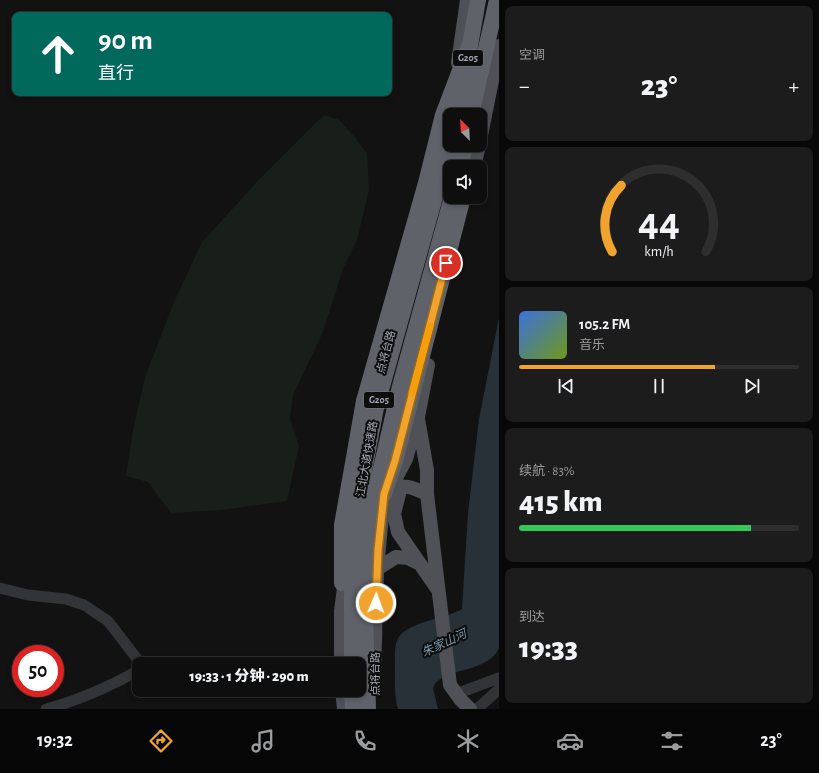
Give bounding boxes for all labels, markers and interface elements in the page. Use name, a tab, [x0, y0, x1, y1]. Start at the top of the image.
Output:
text: 90 m	[98, 27, 153, 55]
icon: ahead	[32, 28, 84, 80]
text: 空调	[519, 49, 545, 62]
road number: G205	[453, 50, 483, 66]
text: 直行	[98, 65, 134, 83]
text: 23°	[641, 71, 677, 101]
text: −	[519, 75, 530, 97]
text: +	[788, 75, 799, 97]
north arrow	[443, 108, 487, 152]
map controls	[443, 108, 487, 204]
button: sound	[443, 160, 487, 204]
text: 44	[638, 202, 680, 243]
text: km/h	[644, 244, 674, 258]
pin	[429, 246, 463, 280]
icon: arrive	[435, 252, 457, 274]
text: 105.2 FM	[579, 317, 630, 332]
street label: 点将台路	[374, 329, 397, 375]
text: 音乐	[579, 339, 605, 352]
icon: previous	[555, 375, 577, 397]
icon: pause	[648, 375, 670, 397]
icon: next	[741, 375, 763, 397]
road number: G205	[364, 392, 394, 408]
street label: 江北大道快速路	[354, 420, 379, 498]
text: 续航 · 83%	[519, 465, 575, 478]
text: 415 km	[519, 487, 603, 517]
position arrow	[355, 582, 397, 624]
text: 到达	[519, 611, 545, 624]
water label: 朱家山河	[419, 626, 470, 659]
text: 19:33	[519, 633, 578, 663]
speed limit sign: 50	[12, 645, 64, 697]
street label: 点将台路	[369, 652, 381, 696]
text: 19:33 · 1 分钟 · 290 m	[189, 669, 309, 684]
icon: directions	[147, 727, 175, 755]
icon: music	[249, 727, 277, 755]
icon: phone	[351, 727, 379, 755]
icon: climate	[454, 727, 482, 755]
icon: car	[556, 727, 584, 755]
icon: filters	[658, 727, 686, 755]
text: 19:32	[37, 732, 73, 750]
text: 23°	[760, 732, 782, 750]

